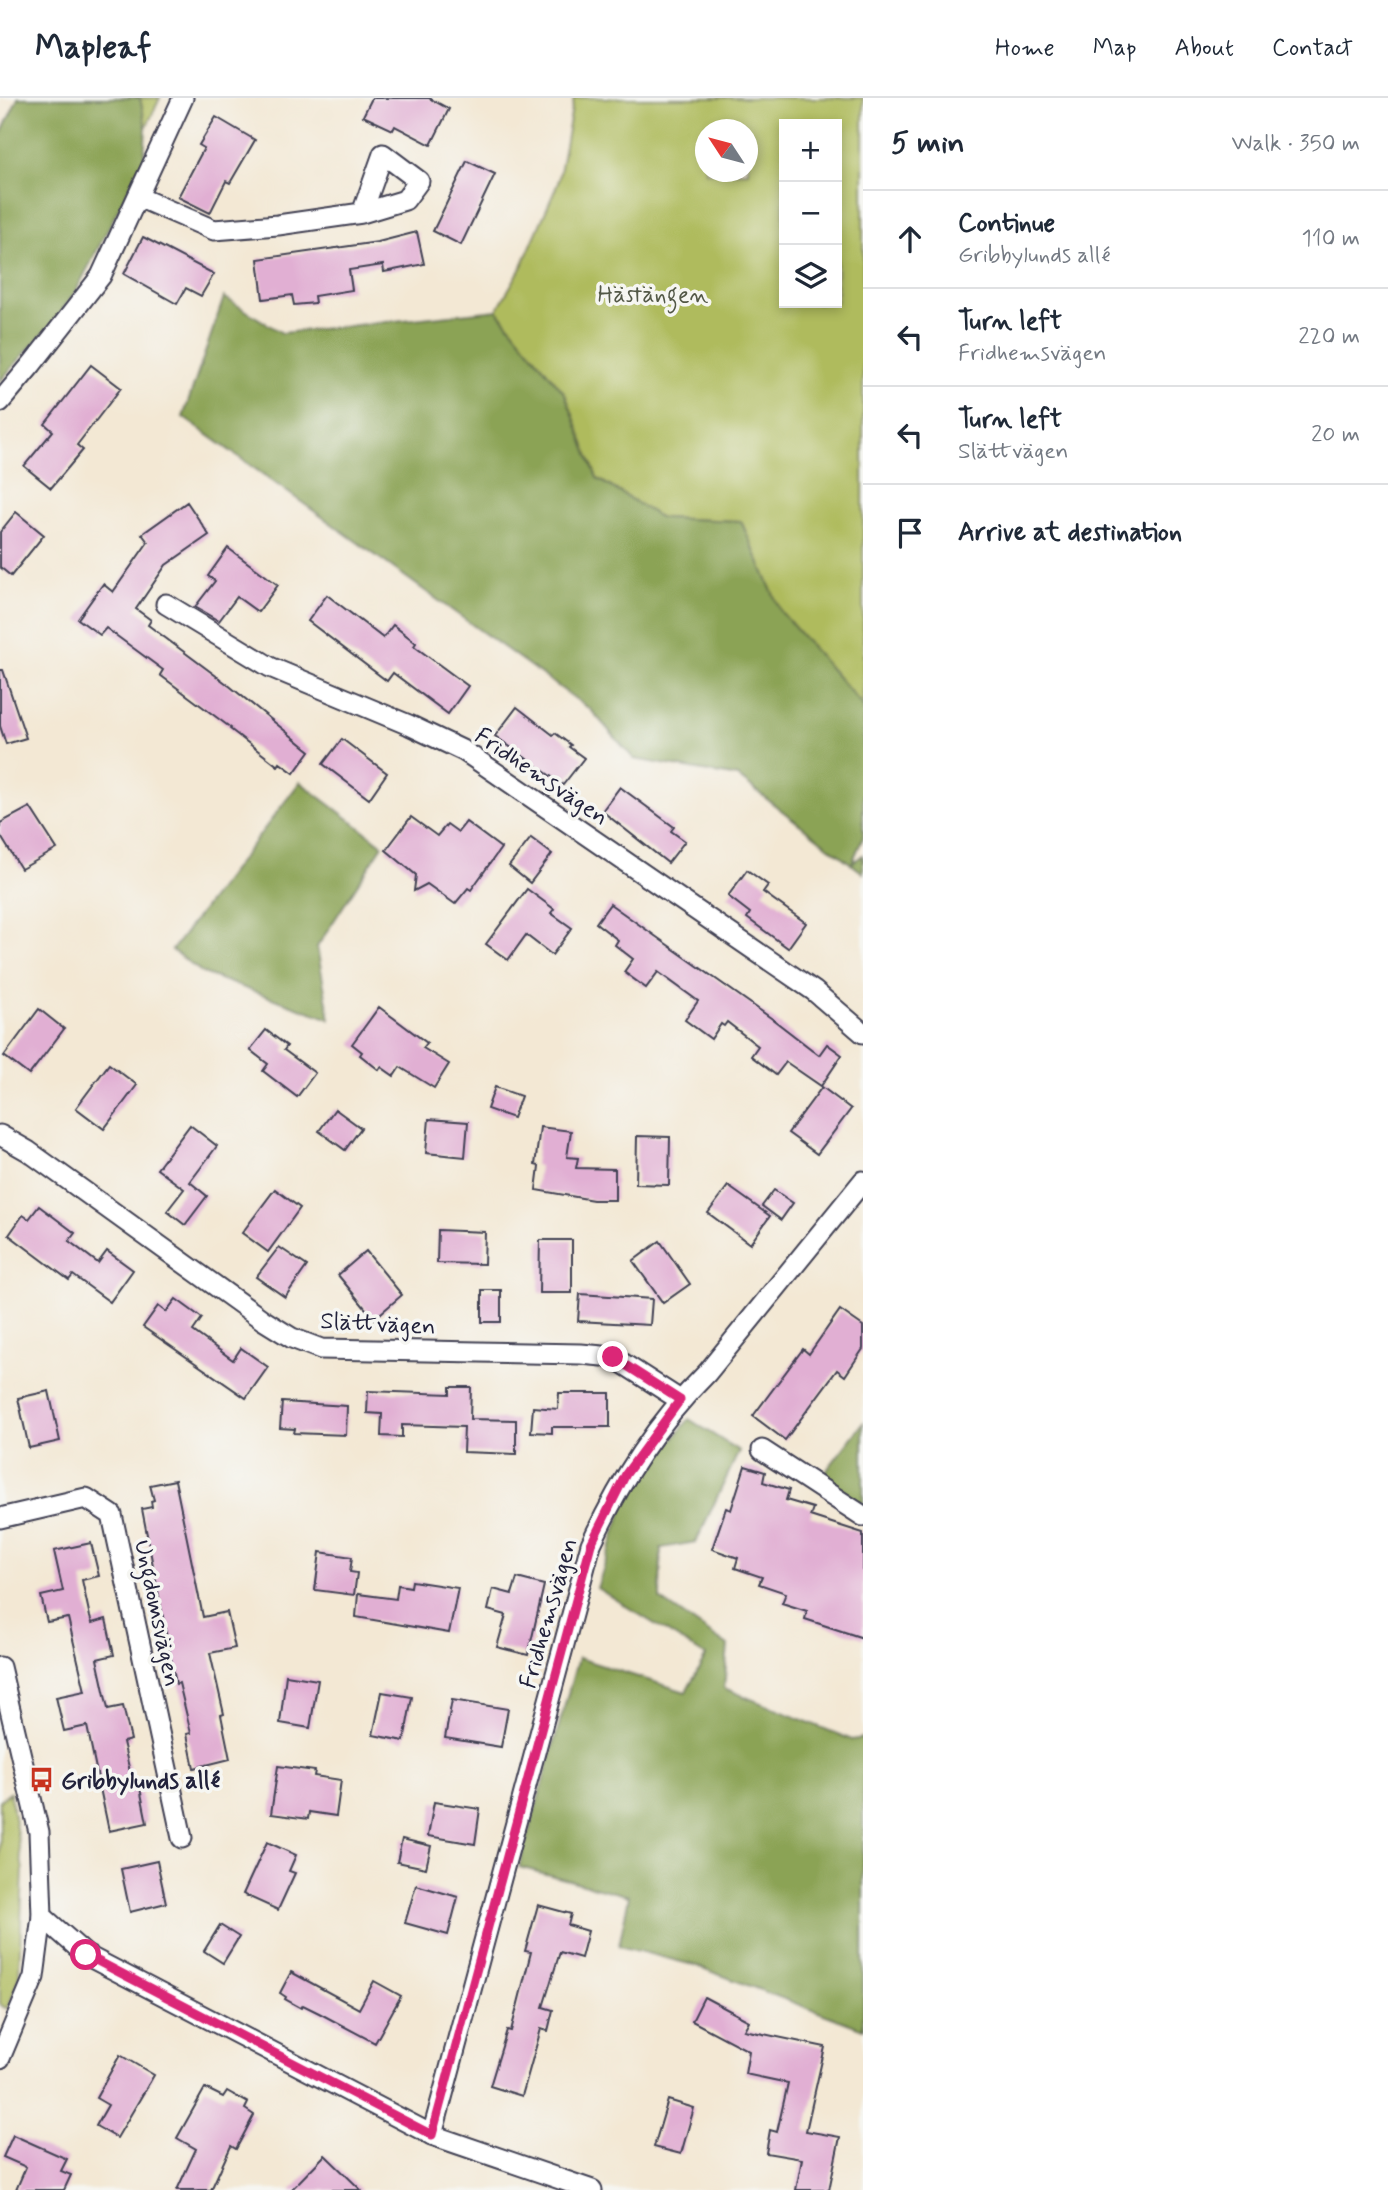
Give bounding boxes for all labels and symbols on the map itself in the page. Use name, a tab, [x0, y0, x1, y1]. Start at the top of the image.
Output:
north arrow	[695, 119, 758, 182]
park label: Hästängen	[598, 280, 709, 314]
street label: Fridhemsvägen	[468, 721, 614, 833]
street label: Slättvägen	[320, 1306, 436, 1343]
route end	[597, 1341, 628, 1372]
street label: Fridhemsvägen	[513, 1535, 586, 1692]
street label: Ungdomsvägen	[123, 1537, 187, 1690]
bus stop icon: Gribbylunds allé	[27, 1766, 55, 1794]
place label: Gribbylunds allé	[61, 1766, 221, 1797]
route start	[70, 1939, 101, 1970]

